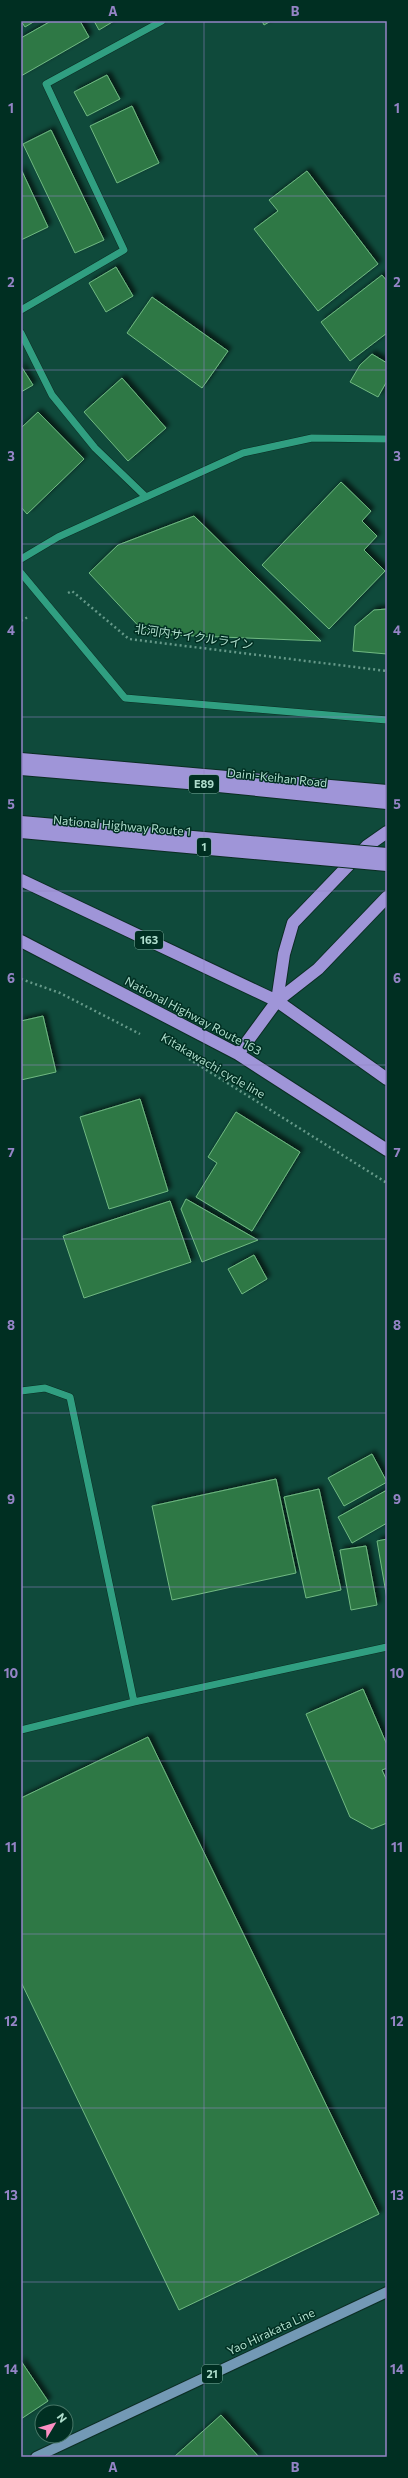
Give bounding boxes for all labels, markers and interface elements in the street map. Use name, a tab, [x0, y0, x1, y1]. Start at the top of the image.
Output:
text: A	[108, 3, 118, 19]
text: B	[291, 3, 300, 19]
text: 1	[8, 100, 14, 116]
text: 1	[394, 100, 400, 116]
text: 2	[7, 274, 15, 290]
text: 2	[393, 274, 401, 290]
text: 3	[7, 448, 15, 464]
text: 3	[393, 448, 401, 464]
street label: 北河内サイクルライン	[134, 621, 254, 651]
text: 4	[7, 622, 15, 638]
text: 4	[393, 622, 401, 638]
street label: Daini-Keihan Road	[226, 765, 328, 789]
road number: E89	[189, 775, 219, 793]
text: 5	[7, 796, 15, 812]
text: 5	[393, 796, 401, 812]
street label: National Highway Route 1	[52, 812, 192, 838]
road number: 1	[197, 838, 211, 856]
road number: 163	[135, 931, 163, 949]
text: 6	[7, 970, 15, 986]
text: 6	[393, 970, 401, 986]
street label: National Highway Route 163	[123, 973, 264, 1057]
street label: Kitakawachi cycle line	[159, 1030, 268, 1101]
text: 7	[7, 1144, 15, 1160]
text: 7	[393, 1144, 401, 1160]
text: 8	[7, 1317, 15, 1333]
text: 8	[393, 1317, 401, 1333]
text: 9	[7, 1491, 15, 1507]
text: 9	[393, 1491, 401, 1507]
text: 10	[4, 1665, 19, 1681]
text: 10	[390, 1665, 405, 1681]
text: 11	[5, 1839, 17, 1855]
text: 11	[391, 1839, 403, 1855]
text: 12	[4, 2013, 18, 2029]
text: 12	[390, 2013, 404, 2029]
text: 13	[4, 2187, 18, 2203]
text: 13	[390, 2187, 404, 2203]
street label: Yao Hirakata Line	[225, 2305, 317, 2357]
text: 14	[4, 2361, 18, 2377]
text: 14	[390, 2361, 404, 2377]
road number: 21	[202, 2365, 222, 2383]
north arrow	[34, 2404, 74, 2444]
text: N	[55, 2410, 70, 2425]
text: A	[108, 2459, 118, 2475]
text: B	[291, 2459, 300, 2475]

